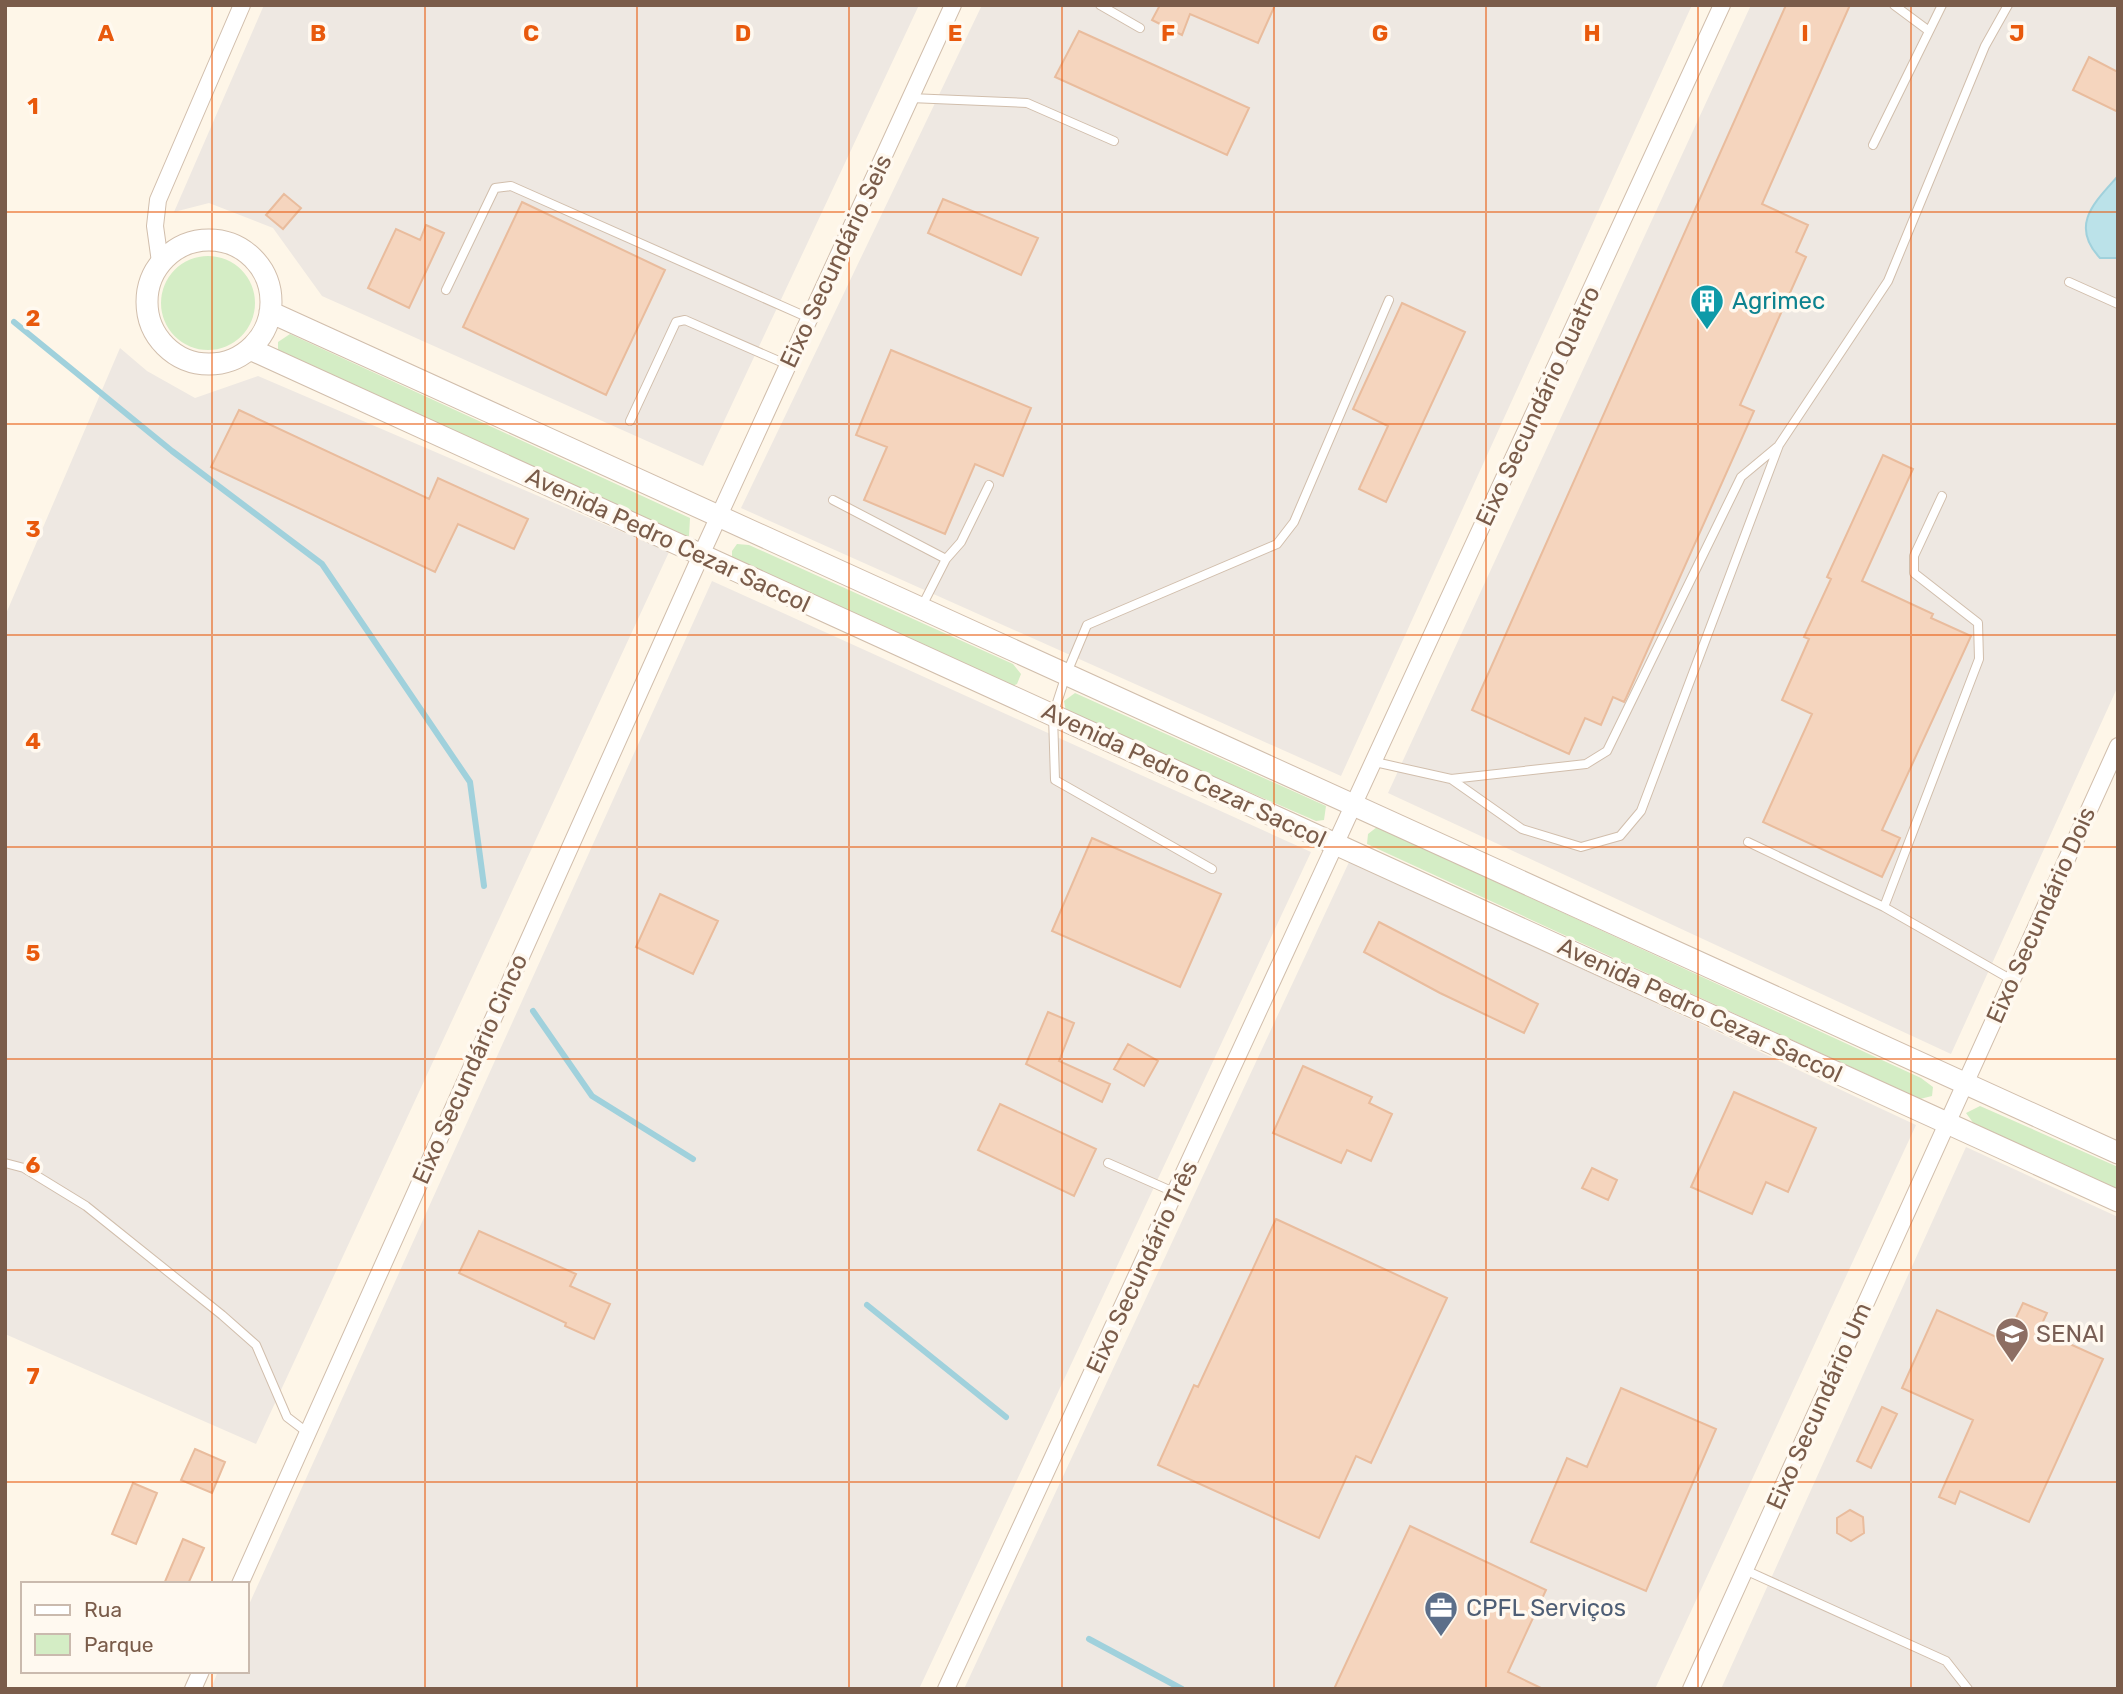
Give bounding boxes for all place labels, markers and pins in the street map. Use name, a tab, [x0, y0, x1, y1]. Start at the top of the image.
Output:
building icon: Agrimec	[1688, 282, 1726, 331]
place label: Agrimec	[1732, 287, 1825, 315]
school or university icon: SENAI	[1993, 1315, 2031, 1364]
place label: SENAI	[2036, 1320, 2105, 1348]
office icon: CPFL Serviços	[1422, 1589, 1460, 1638]
place label: CPFL Serviços	[1466, 1594, 1626, 1622]

